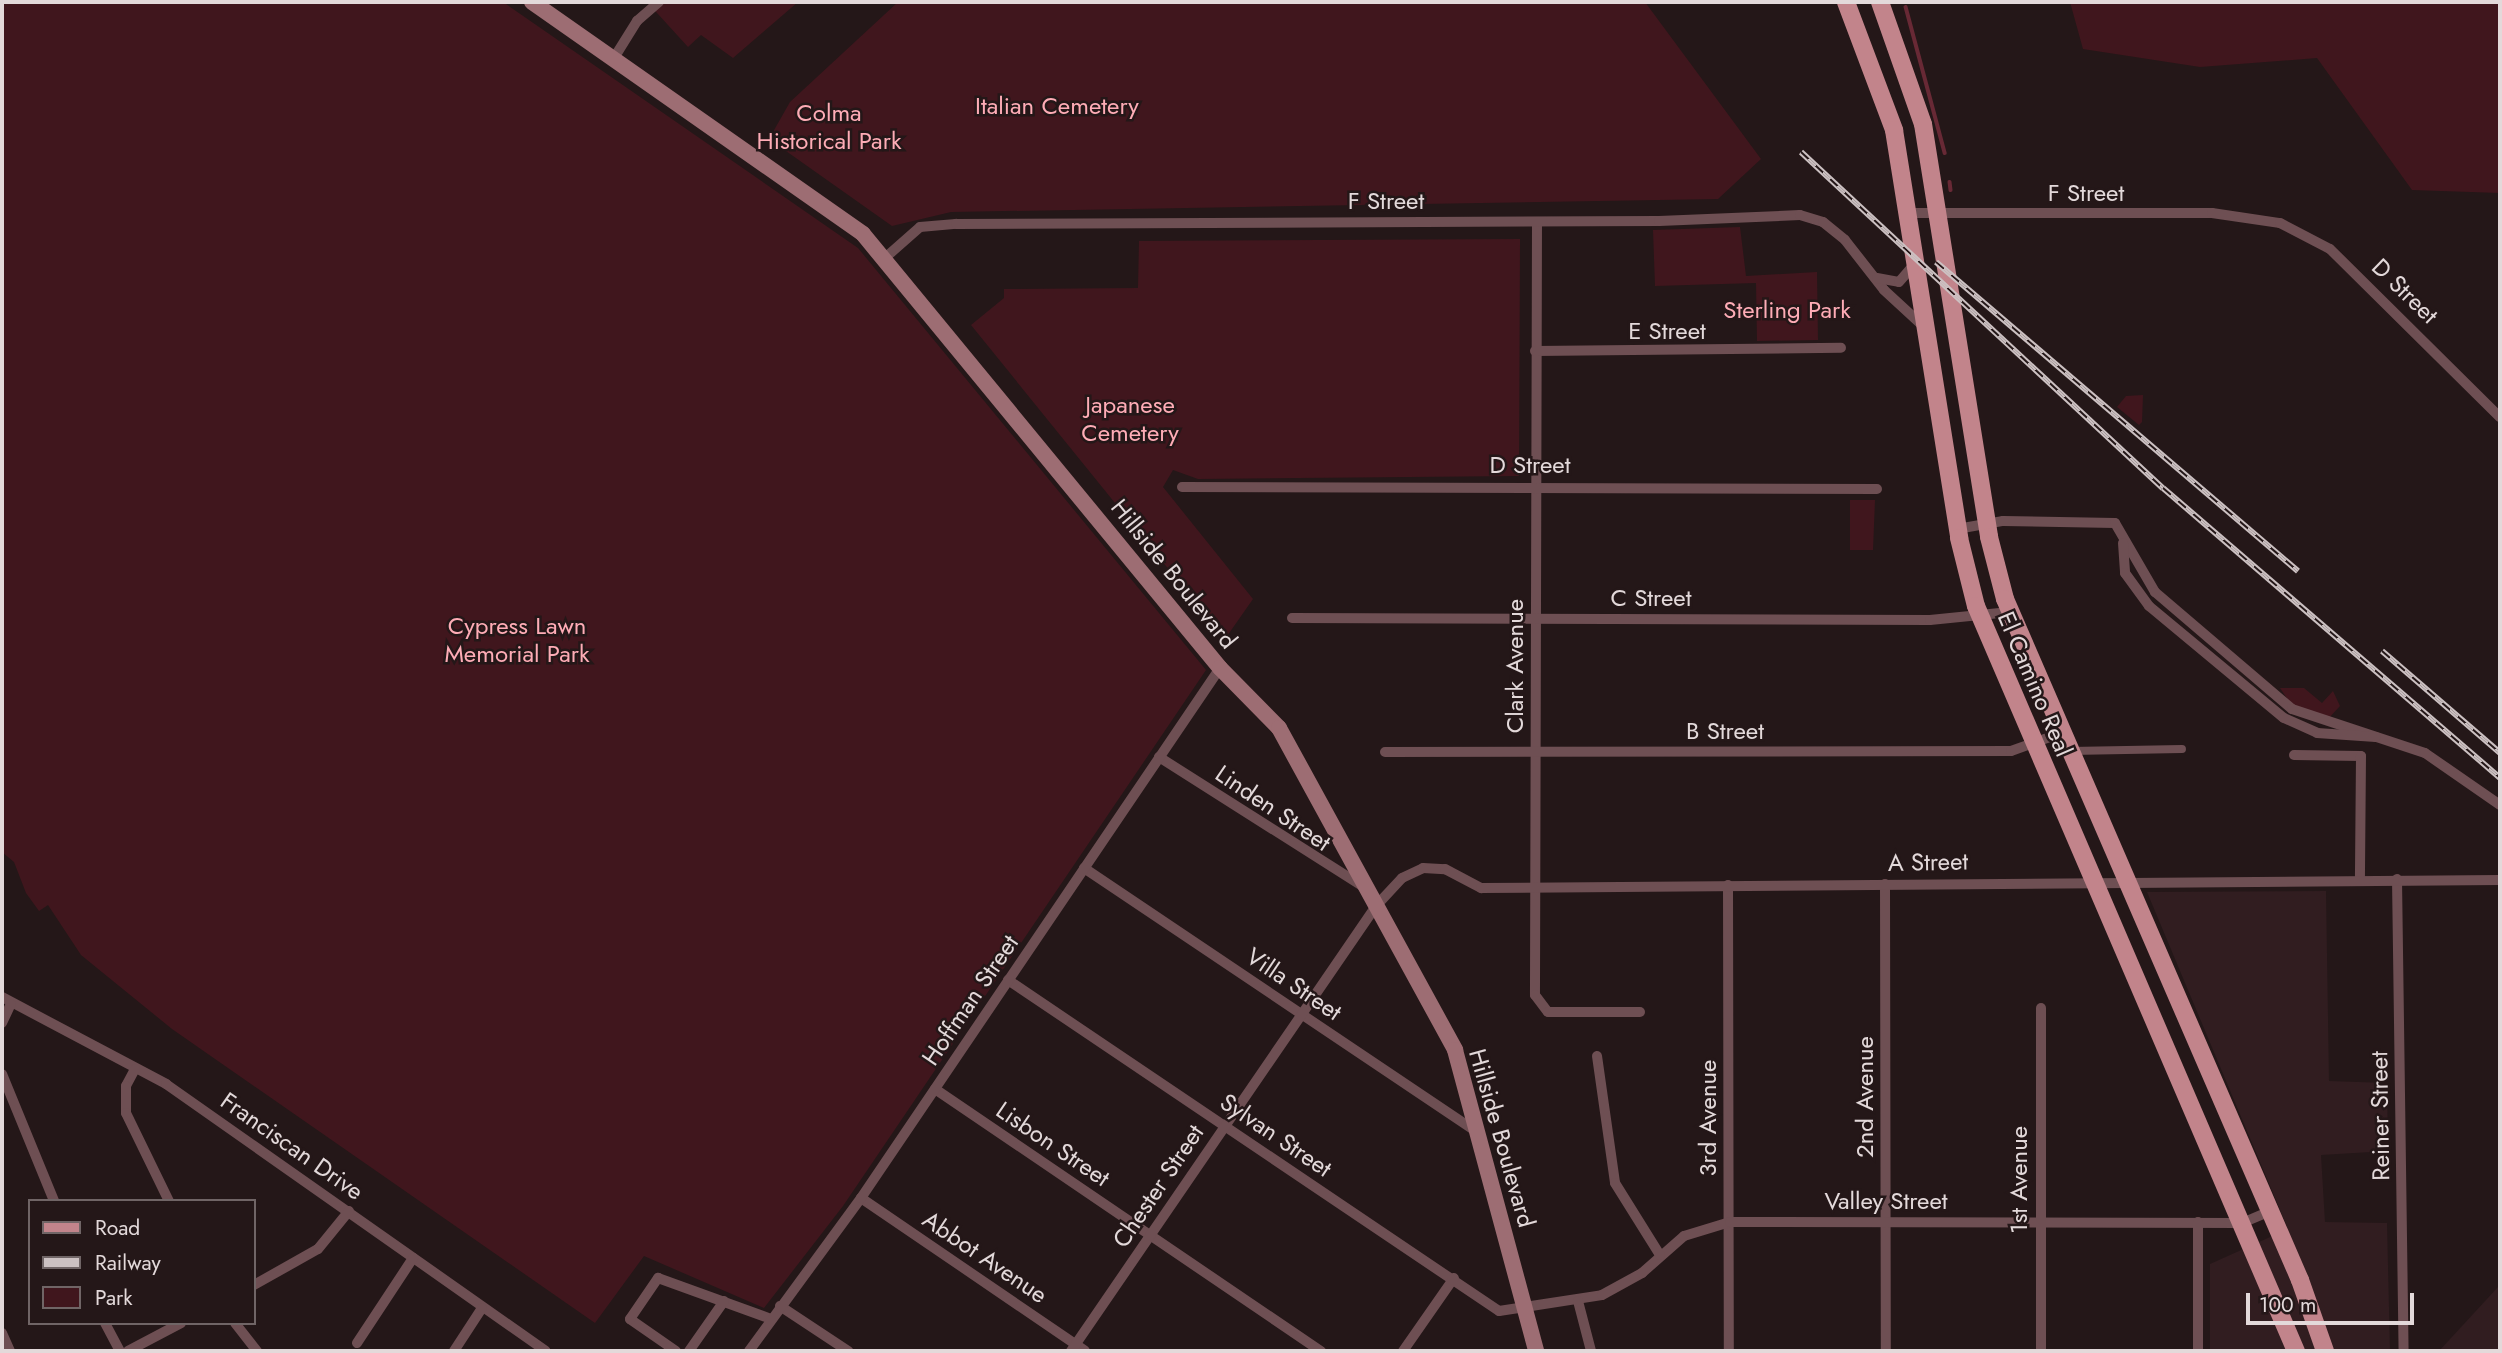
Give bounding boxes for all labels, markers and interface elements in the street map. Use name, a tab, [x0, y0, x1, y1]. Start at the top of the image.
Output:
park label: Italian Cemetery	[975, 92, 1139, 120]
park label: Colma Historical Park	[757, 99, 901, 155]
street label: F Street	[2048, 179, 2124, 207]
street label: F Street	[1348, 187, 1424, 215]
street label: D Street	[2366, 253, 2444, 329]
park label: Sterling Park	[1723, 296, 1851, 324]
street label: E Street	[1628, 317, 1706, 345]
park label: Japanese Cemetery	[1081, 391, 1179, 447]
street label: D Street	[1490, 451, 1570, 479]
street label: Hillside Boulevard	[1105, 493, 1243, 655]
street label: C Street	[1611, 584, 1691, 612]
street label: Clark Avenue	[1501, 599, 1529, 733]
street label: El Camino Real	[1992, 607, 2078, 761]
park label: Cypress Lawn Memorial Park	[444, 612, 590, 668]
street label: B Street	[1686, 717, 1764, 745]
street label: Linden Street	[1210, 759, 1336, 857]
street label: A Street	[1888, 847, 1968, 877]
street label: Hoffman Street	[916, 929, 1024, 1071]
street label: Villa Street	[1241, 942, 1347, 1026]
street label: 2nd Avenue	[1851, 1036, 1879, 1158]
street label: Hillside Boulevard	[1463, 1045, 1541, 1231]
street label: Reiner Street	[2364, 1051, 2396, 1181]
street label: 3rd Avenue	[1694, 1060, 1722, 1176]
street label: Franciscan Drive	[215, 1086, 369, 1206]
street label: Sylvan Street	[1215, 1087, 1337, 1183]
street label: Lisbon Street	[991, 1096, 1115, 1192]
street label: Chester Street	[1106, 1119, 1210, 1253]
street label: 1st Avenue	[2005, 1126, 2033, 1234]
street label: Valley Street	[1824, 1187, 1948, 1215]
legend	[28, 1199, 256, 1325]
street label: Abbot Avenue	[917, 1205, 1053, 1309]
text: Road	[95, 1213, 140, 1243]
text: Railway	[95, 1248, 161, 1278]
scale bar	[2250, 1280, 2418, 1324]
text: Park	[95, 1283, 132, 1313]
text: 100 m	[2259, 1290, 2316, 1320]

